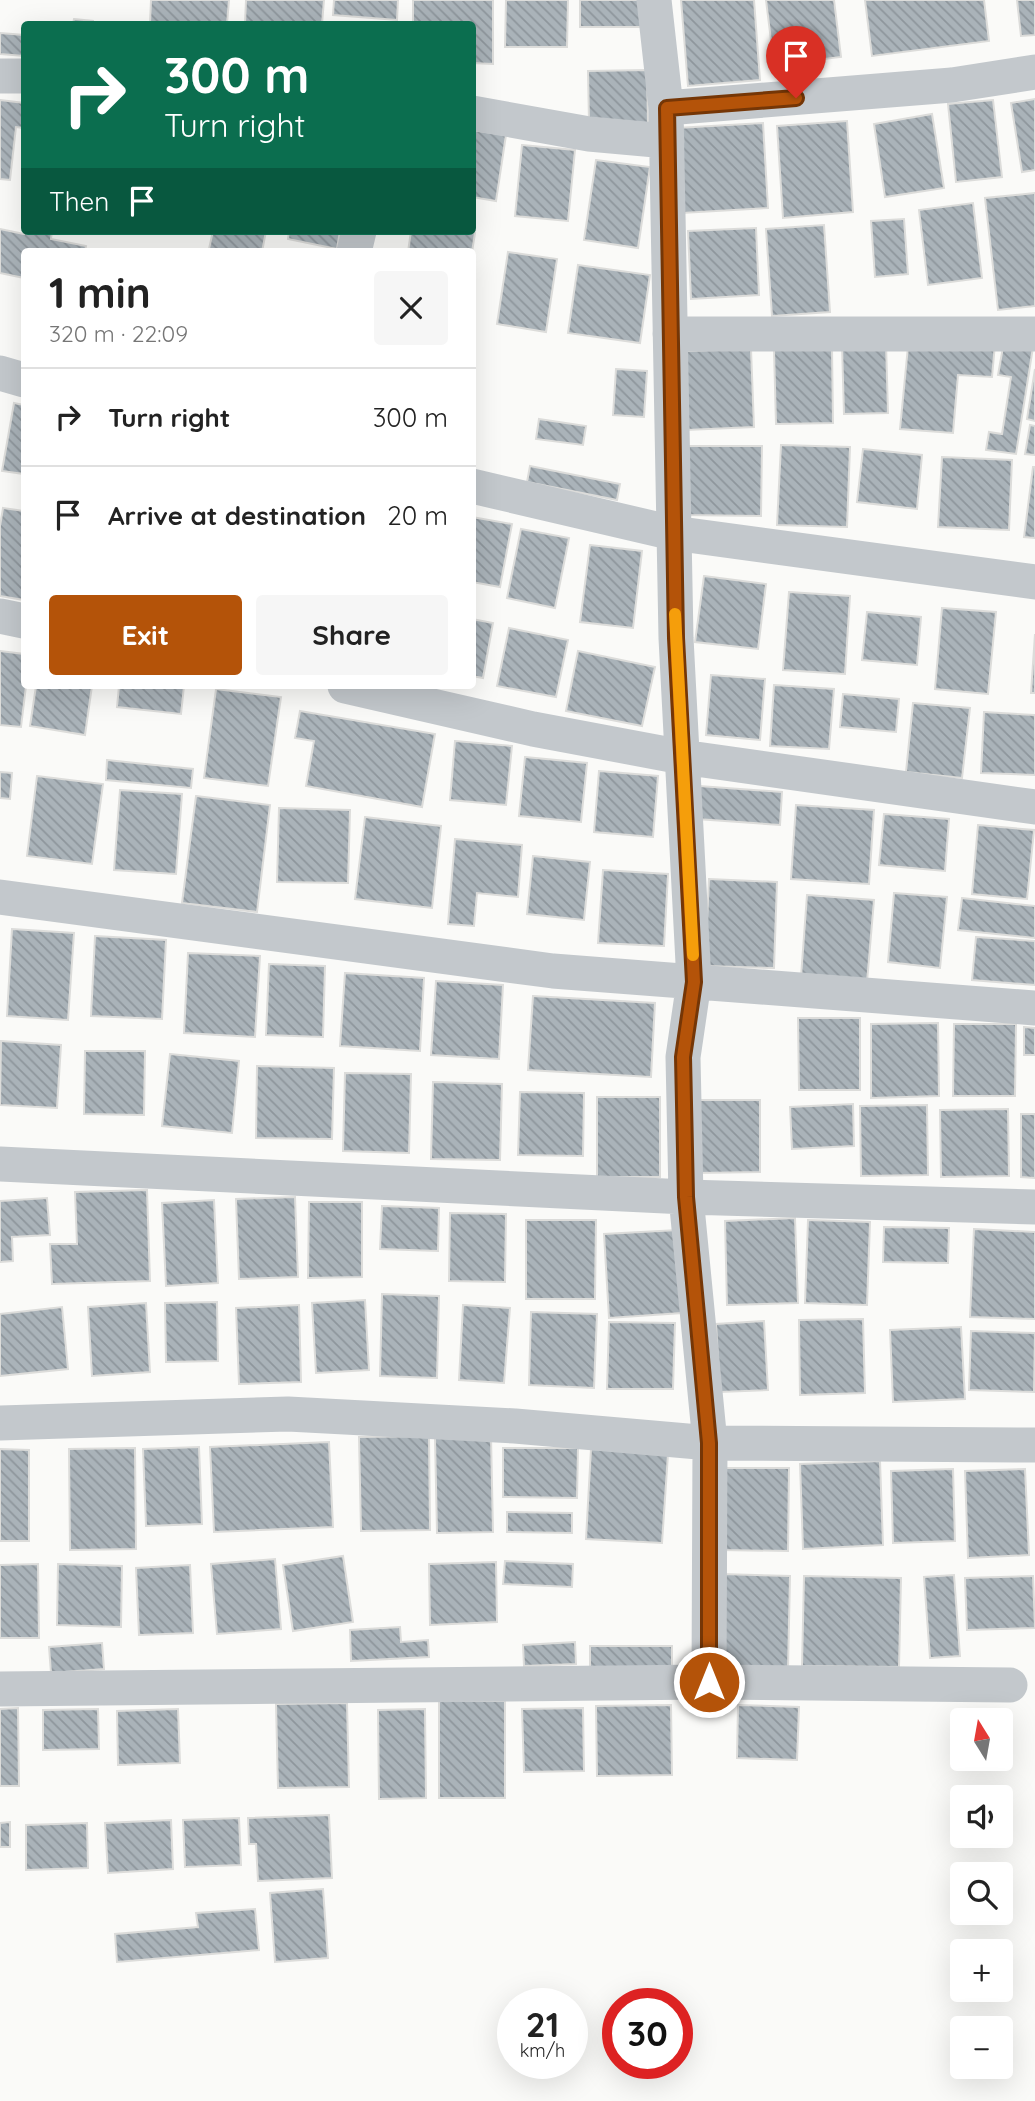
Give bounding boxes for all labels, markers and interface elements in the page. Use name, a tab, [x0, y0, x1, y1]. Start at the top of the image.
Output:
pin	[766, 26, 826, 98]
icon: arrive	[777, 37, 815, 75]
text: 300 m	[164, 44, 309, 105]
icon: right	[49, 49, 140, 140]
text: Turn right	[164, 105, 305, 145]
icon: arrive	[123, 182, 161, 220]
text: Then	[49, 185, 109, 218]
text: 1 min	[49, 266, 151, 319]
button: close	[374, 271, 448, 345]
text: 320 m · 22:09	[49, 319, 188, 348]
icon: right	[49, 398, 87, 436]
text: Turn right	[108, 401, 230, 434]
text: 300 m	[373, 401, 448, 434]
icon: arrive	[49, 496, 87, 534]
text: Arrive at destination	[108, 499, 366, 532]
text: 20 m	[387, 499, 448, 532]
button: Exit	[49, 595, 242, 675]
button: Share	[256, 595, 448, 675]
position arrow	[672, 1645, 746, 1719]
north arrow	[950, 1708, 1013, 1771]
map controls	[950, 1708, 1013, 2079]
button: sound	[950, 1785, 1013, 1848]
button: search	[950, 1862, 1013, 1925]
button: +	[950, 1939, 1013, 2002]
speed limit sign: 30	[602, 1988, 693, 2079]
text: 21	[526, 2002, 559, 2046]
button: −	[950, 2016, 1013, 2079]
text: km/h	[520, 2039, 565, 2062]

